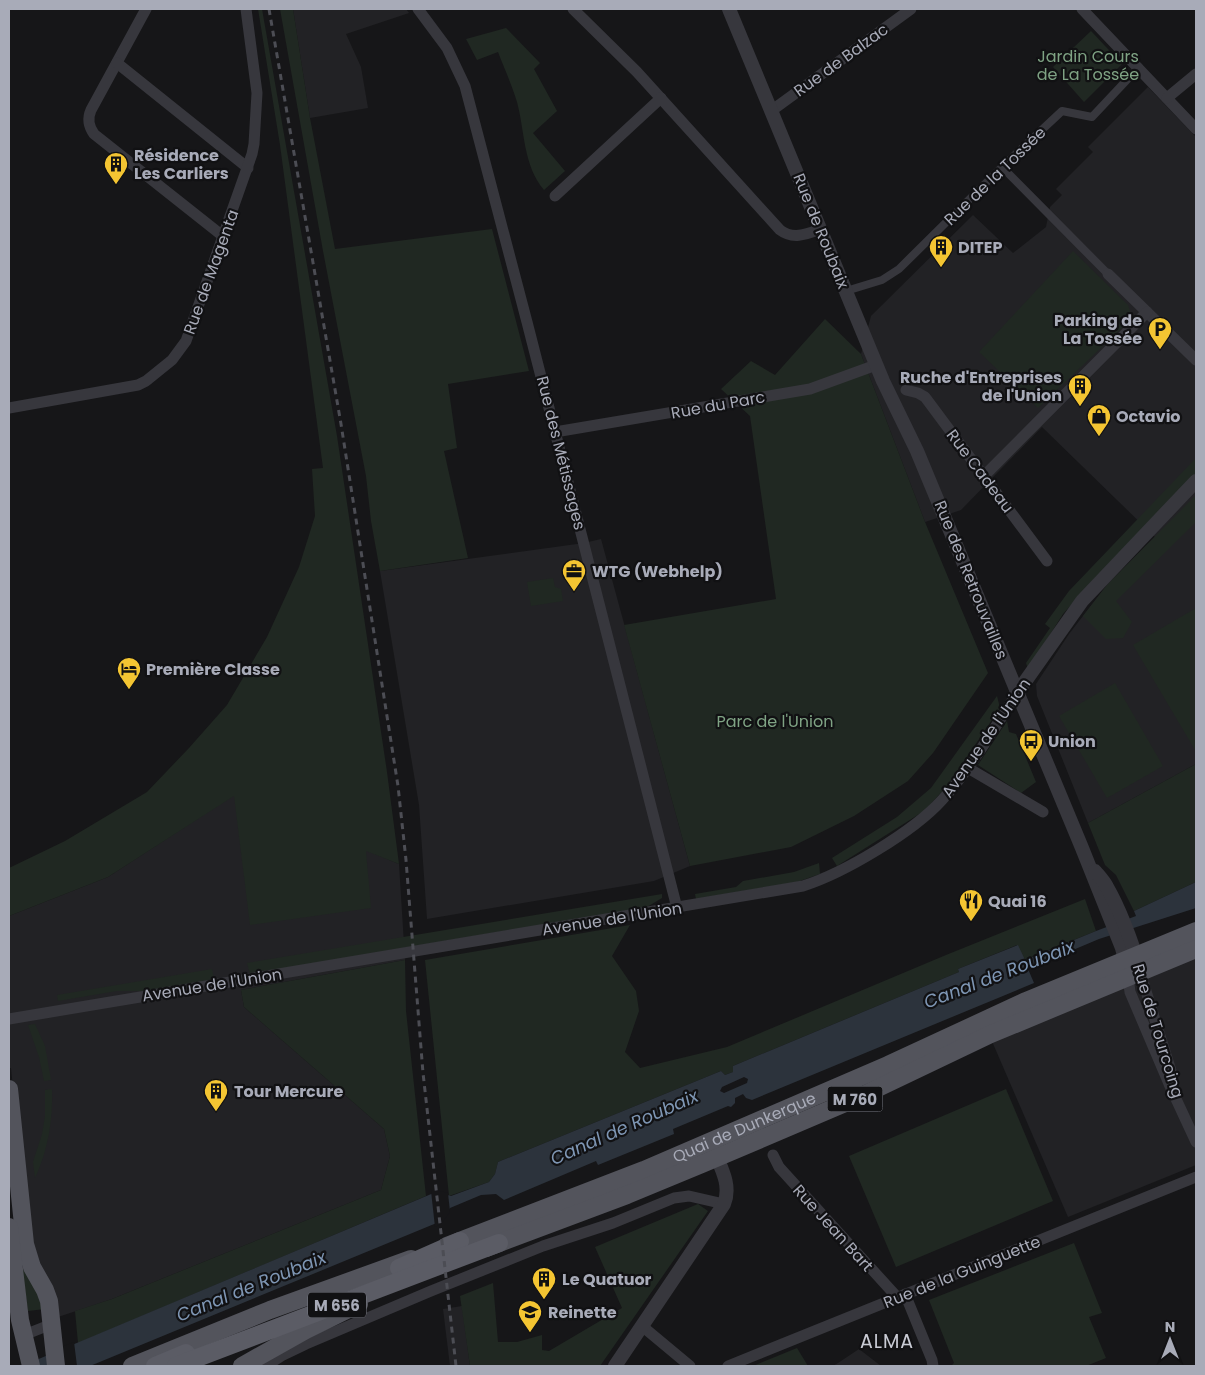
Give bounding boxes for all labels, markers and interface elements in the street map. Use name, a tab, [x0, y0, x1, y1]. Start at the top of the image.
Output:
street label: Rue de Balzac	[789, 18, 893, 102]
park label: Jardin Cours de La Tossée	[1037, 45, 1139, 86]
street label: Rue de la Tossée	[939, 121, 1051, 231]
place label: Résidence Les Carliers	[134, 144, 229, 185]
building icon: Résidence Les Carliers	[103, 151, 129, 185]
street label: Rue de Roubaix	[787, 170, 855, 292]
street label: Rue de Magenta	[178, 206, 244, 338]
building icon: DITEP	[928, 234, 954, 268]
place label: DITEP	[958, 236, 1002, 259]
place label: Parking de La Tossée	[1054, 309, 1142, 350]
parking icon: Parking de La Tossée	[1147, 316, 1173, 350]
place label: Ruche d'Entreprises de l'Union	[900, 366, 1062, 407]
building icon: Ruche d'Entreprises de l'Union	[1067, 373, 1093, 407]
street label: Rue des Métissages	[531, 374, 591, 532]
street label: Rue du Parc	[669, 385, 767, 425]
shop icon: Octavio	[1086, 403, 1112, 437]
place label: Octavio	[1116, 405, 1181, 428]
street label: Rue Cadeau	[941, 424, 1019, 518]
street label: Rue des Retrouvailles	[929, 497, 1013, 663]
office icon: WTG (Webhelp)	[561, 558, 587, 592]
place label: WTG (Webhelp)	[592, 560, 723, 583]
hotel icon: Première Classe	[116, 656, 142, 690]
place label: Première Classe	[146, 658, 280, 681]
street label: Avenue de l'Union	[936, 674, 1036, 802]
park label: Parc de l'Union	[717, 710, 833, 733]
bus stop icon: Union	[1018, 728, 1044, 762]
place label: Union	[1048, 730, 1096, 753]
restaurant icon: Quai 16	[958, 888, 984, 922]
place label: Quai 16	[988, 890, 1047, 913]
street label: Avenue de l'Union	[540, 897, 684, 941]
water label: Canal de Roubaix	[920, 933, 1079, 1014]
street label: Rue de Tourcoing	[1127, 961, 1189, 1101]
street label: Avenue de l'Union	[140, 963, 284, 1007]
building icon: Tour Mercure	[203, 1078, 229, 1112]
place label: Tour Mercure	[234, 1080, 343, 1103]
water label: Canal de Roubaix	[546, 1083, 703, 1171]
street label: Quai de Dunkerque	[669, 1086, 819, 1168]
road number: M 760	[828, 1086, 882, 1112]
street label: Rue Jean Bart	[788, 1179, 879, 1277]
street label: Rue de la Guinguette	[880, 1230, 1044, 1314]
water label: Canal de Roubaix	[172, 1244, 331, 1327]
building icon: Le Quatuor	[531, 1266, 557, 1300]
place label: Le Quatuor	[562, 1268, 652, 1291]
road number: M 656	[308, 1292, 366, 1318]
school or university icon: Reinette	[517, 1299, 543, 1333]
place label: Reinette	[548, 1301, 617, 1324]
north arrow	[1145, 1315, 1195, 1365]
text: N	[1165, 1317, 1175, 1337]
district label: ALMA	[860, 1328, 914, 1355]

